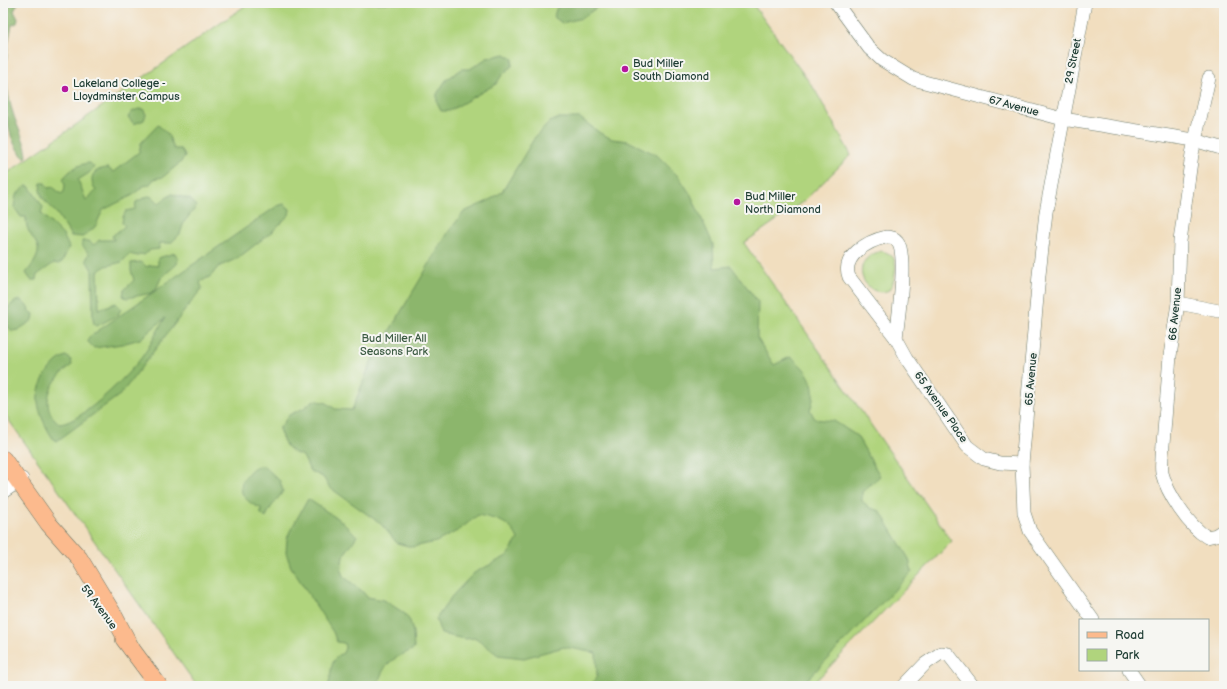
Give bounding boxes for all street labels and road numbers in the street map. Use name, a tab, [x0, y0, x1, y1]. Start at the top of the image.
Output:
street label: 29 Street	[1062, 37, 1084, 85]
street label: 67 Avenue	[988, 93, 1041, 119]
street label: 66 Avenue	[1166, 286, 1184, 341]
street label: 65 Avenue	[1022, 352, 1040, 406]
street label: 65 Avenue Place	[912, 369, 971, 445]
street label: 59 Avenue	[78, 582, 120, 632]

